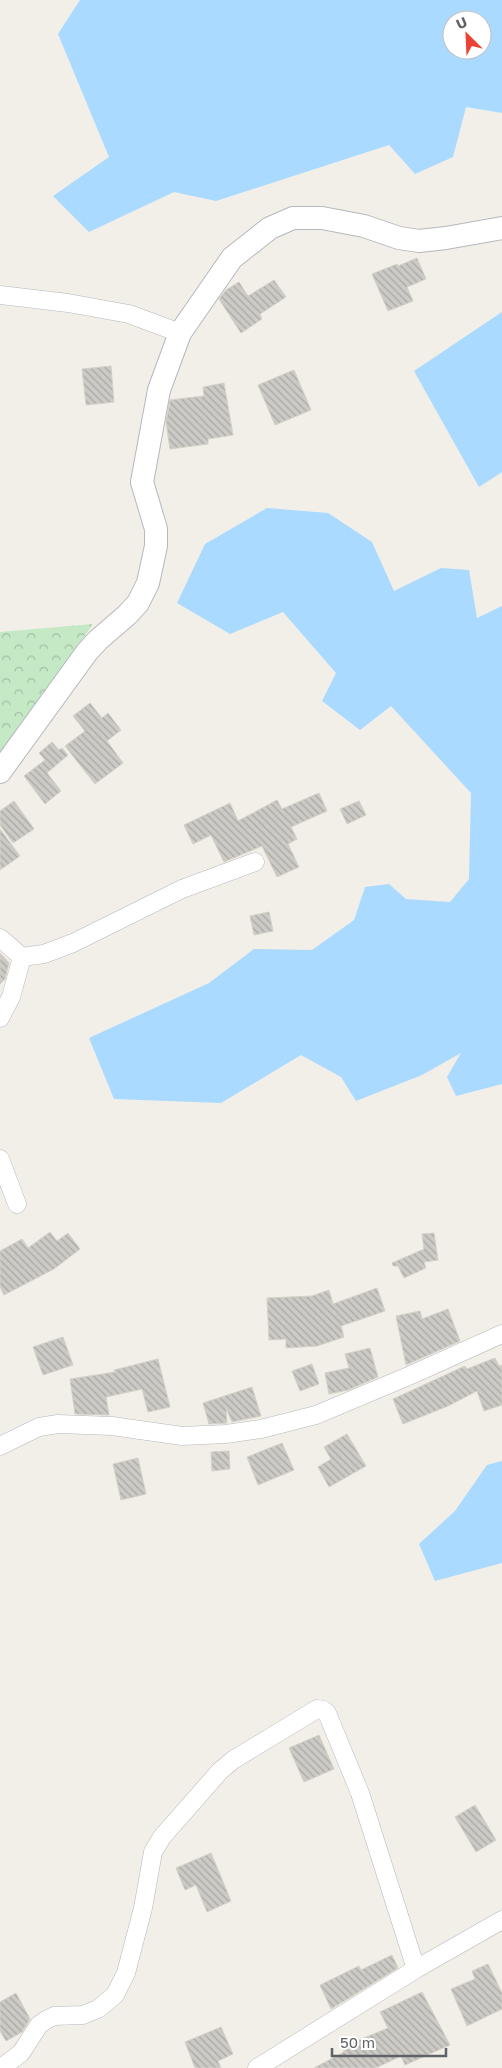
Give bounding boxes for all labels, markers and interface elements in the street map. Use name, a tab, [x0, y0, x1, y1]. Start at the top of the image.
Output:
north arrow	[442, 10, 492, 60]
text: U	[453, 13, 470, 33]
scale bar	[332, 2026, 446, 2058]
text: 50 m	[340, 2033, 375, 2051]

